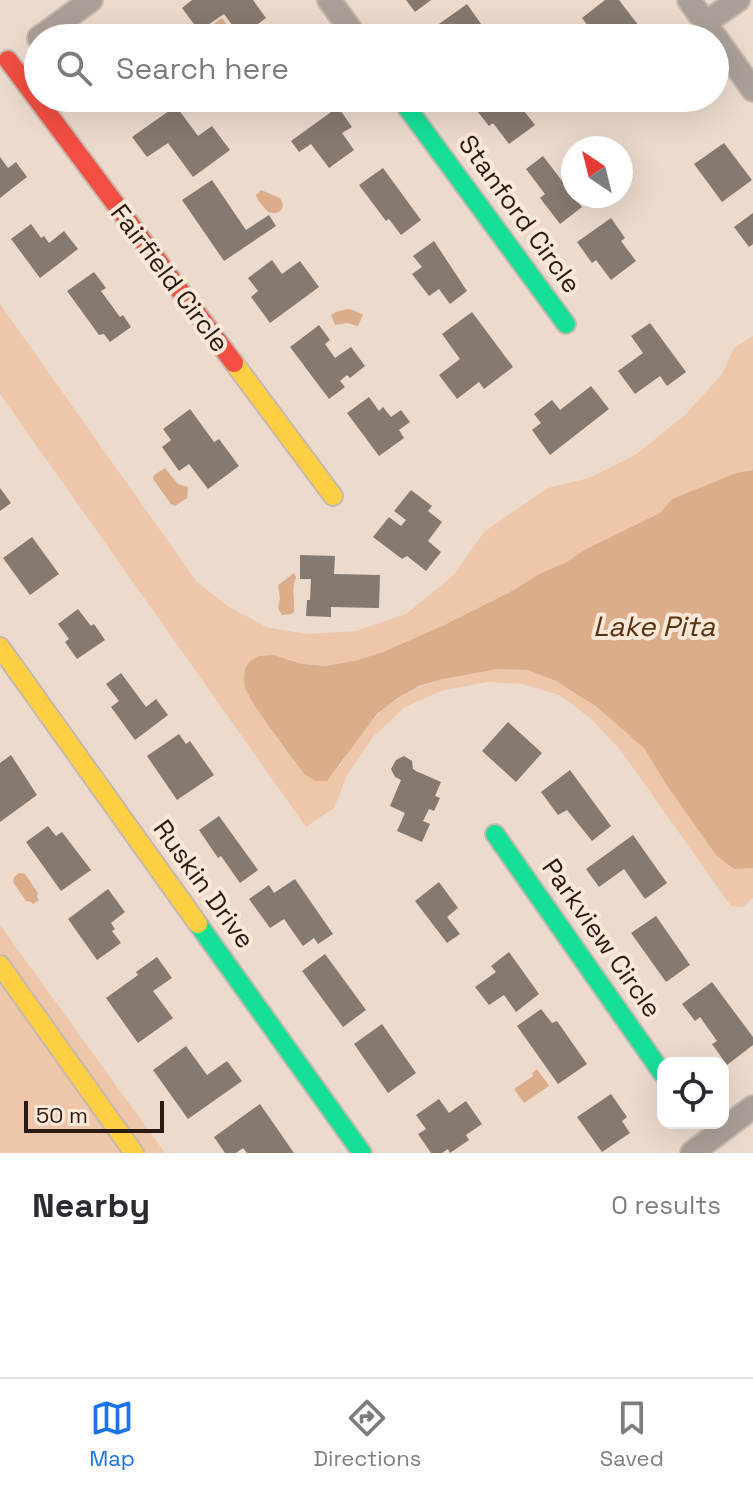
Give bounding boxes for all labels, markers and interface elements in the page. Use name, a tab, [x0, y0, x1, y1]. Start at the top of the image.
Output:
search box	[24, 24, 729, 112]
icon: search	[52, 46, 96, 90]
text: Search here	[116, 49, 289, 88]
street label: Stanford Circle	[451, 128, 589, 300]
north arrow	[561, 136, 633, 208]
street label: Fairfield Circle	[103, 197, 237, 359]
water label: Lake Pita	[593, 608, 716, 644]
street label: Ruskin Drive	[146, 813, 262, 955]
street label: Parkview Circle	[534, 852, 670, 1024]
map controls	[657, 1057, 729, 1129]
button: locate	[657, 1057, 729, 1129]
scale bar	[24, 1097, 164, 1133]
text: 50 m	[36, 1101, 88, 1129]
text: Nearby	[32, 1184, 150, 1227]
text: 0 results	[611, 1188, 721, 1222]
tab: Map	[89, 1396, 135, 1472]
tab: Directions	[313, 1396, 421, 1472]
tab: Saved	[600, 1396, 664, 1472]

